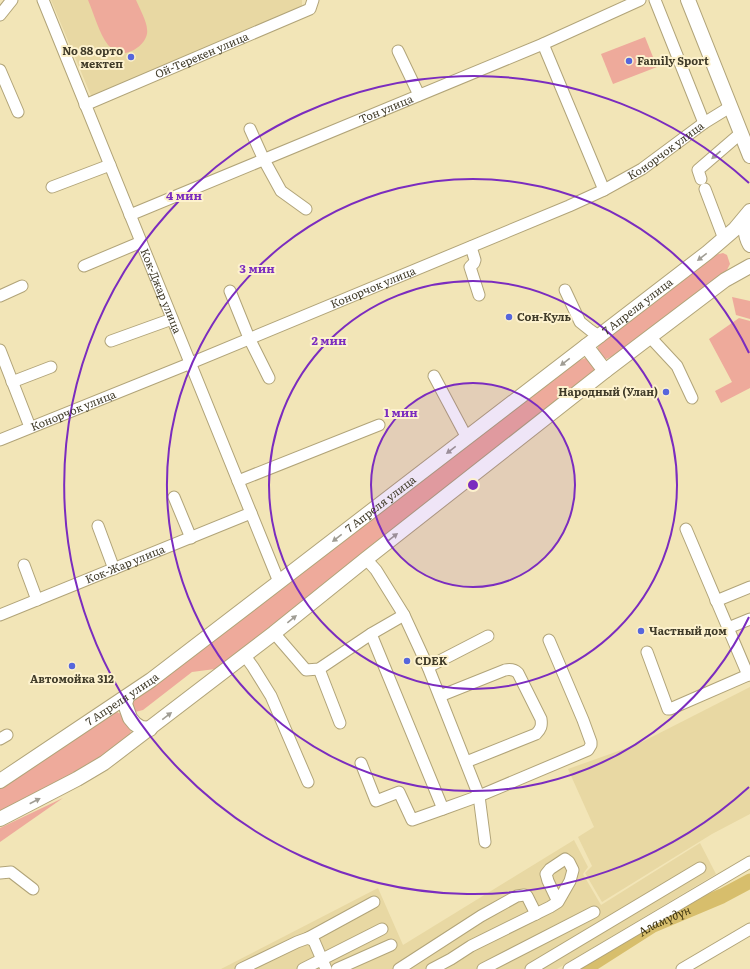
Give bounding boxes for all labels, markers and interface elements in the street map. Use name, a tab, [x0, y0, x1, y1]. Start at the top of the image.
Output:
street label: Ой-Терекен улица	[152, 27, 251, 81]
place label: No 88 орто мектеп	[62, 42, 123, 71]
marker: No 88 орто мектеп	[126, 52, 136, 62]
place label: Family Sport	[637, 52, 709, 68]
marker: Family Sport	[624, 56, 634, 66]
street label: Тон улица	[356, 90, 415, 126]
street label: Конорчок улица	[624, 117, 707, 183]
one-way arrow	[711, 150, 721, 159]
text: 4 мин	[166, 186, 203, 204]
street label: Кок-Джар улица	[137, 246, 186, 336]
one-way arrow	[696, 253, 707, 262]
text: 3 мин	[239, 259, 275, 277]
street label: Конорчок улица	[328, 262, 418, 311]
street label: 7 Апреля улица	[598, 273, 676, 338]
place label: Сон-Куль	[517, 308, 571, 324]
marker: Сон-Куль	[504, 312, 514, 322]
text: 2 мин	[311, 331, 347, 349]
one-way arrow	[560, 358, 571, 367]
place label: Народный (Улан)	[558, 383, 658, 399]
street label: Конорчок улица	[28, 385, 118, 434]
marker: Народный (Улан)	[661, 387, 671, 397]
text: 1 мин	[384, 403, 418, 421]
one-way arrow	[446, 446, 457, 454]
street label: 7 Апреля улица	[341, 471, 419, 535]
centre of rings	[466, 478, 480, 492]
one-way arrow	[388, 533, 399, 542]
one-way arrow	[332, 534, 342, 542]
street label: Кок-Жар улица	[82, 540, 167, 587]
one-way arrow	[287, 614, 297, 623]
place label: Частный дом	[649, 622, 727, 638]
marker: Частный дом	[636, 626, 646, 636]
place label: CDEK	[415, 652, 448, 668]
marker: CDEK	[402, 656, 412, 666]
marker: Автомойка 312	[67, 661, 77, 671]
street label: 7 Апреля улица	[82, 668, 162, 729]
place label: Автомойка 312	[30, 670, 114, 686]
one-way arrow	[162, 711, 173, 720]
one-way arrow	[29, 798, 41, 804]
water label: Аламүдүн	[634, 900, 693, 940]

